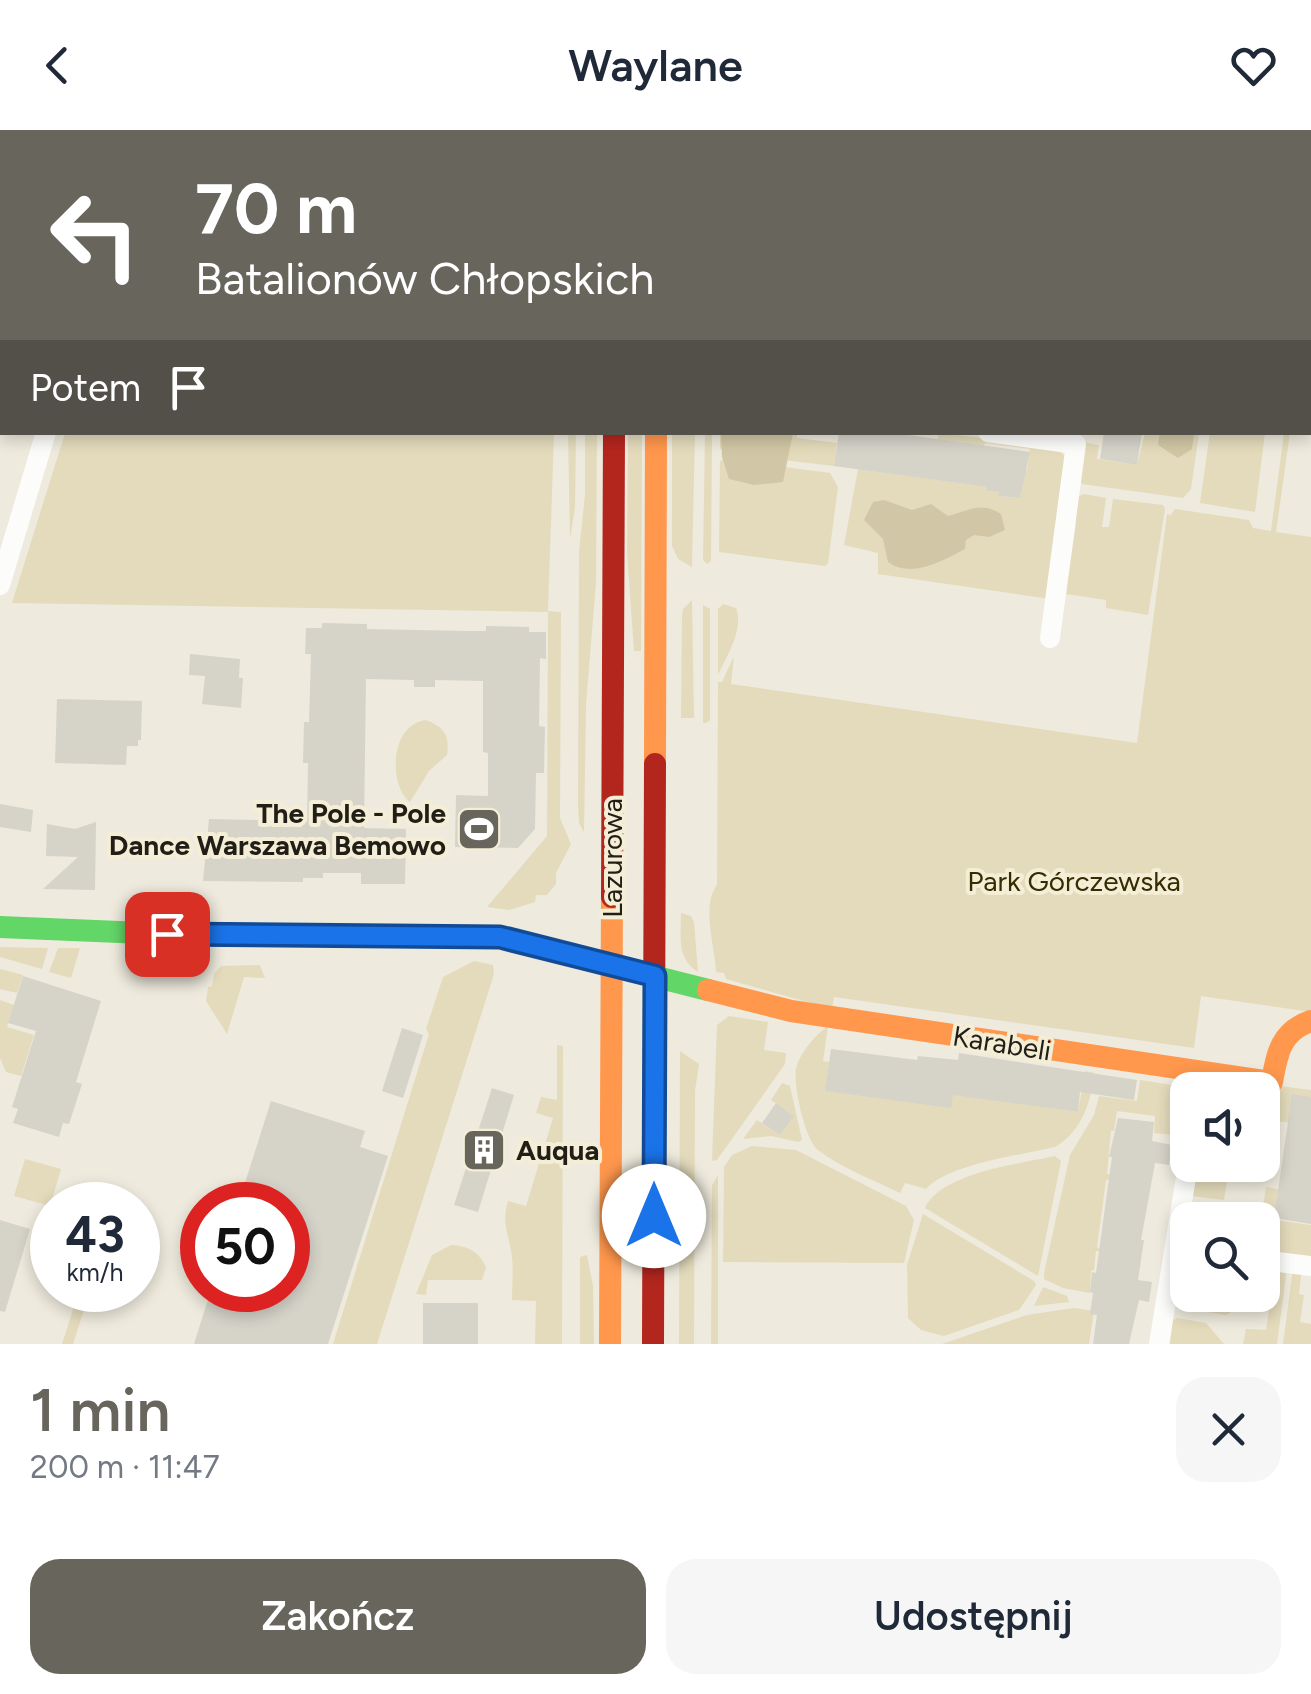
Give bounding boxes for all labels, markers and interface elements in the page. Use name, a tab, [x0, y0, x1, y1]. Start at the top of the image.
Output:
icon: back	[30, 38, 85, 93]
text: Waylane	[568, 38, 743, 92]
icon: heart	[1226, 38, 1281, 93]
text: 70 m	[195, 166, 357, 251]
icon: left	[30, 170, 160, 300]
text: Batalionów Chłopskich	[195, 251, 654, 305]
icon: arrive	[161, 360, 216, 415]
text: Potem	[30, 365, 141, 411]
place label: The Pole - Pole Dance Warszawa Bemowo	[109, 796, 446, 862]
street label: Lazurowa	[595, 798, 629, 918]
sports icon: The Pole - Pole Dance Warszawa Bemowo	[456, 806, 502, 852]
park label: Park Górczewska	[967, 864, 1181, 898]
pin	[125, 892, 210, 977]
icon: arrive	[140, 907, 195, 962]
street label: Karabeli	[950, 1018, 1054, 1068]
map controls	[1170, 1072, 1280, 1312]
button: sound	[1170, 1072, 1280, 1182]
building icon: Auqua	[461, 1127, 507, 1173]
place label: Auqua	[516, 1133, 599, 1167]
position arrow	[602, 1164, 706, 1268]
speed limit sign: 50	[180, 1182, 310, 1312]
button: search	[1170, 1202, 1280, 1312]
text: 43	[65, 1204, 125, 1265]
text: km/h	[66, 1257, 124, 1287]
text: 1 min	[30, 1374, 170, 1446]
button: close	[1176, 1377, 1281, 1482]
text: 200 m · 11:47	[30, 1448, 220, 1486]
button: Zakończ	[30, 1559, 646, 1674]
button: Udostępnij	[666, 1559, 1281, 1674]

